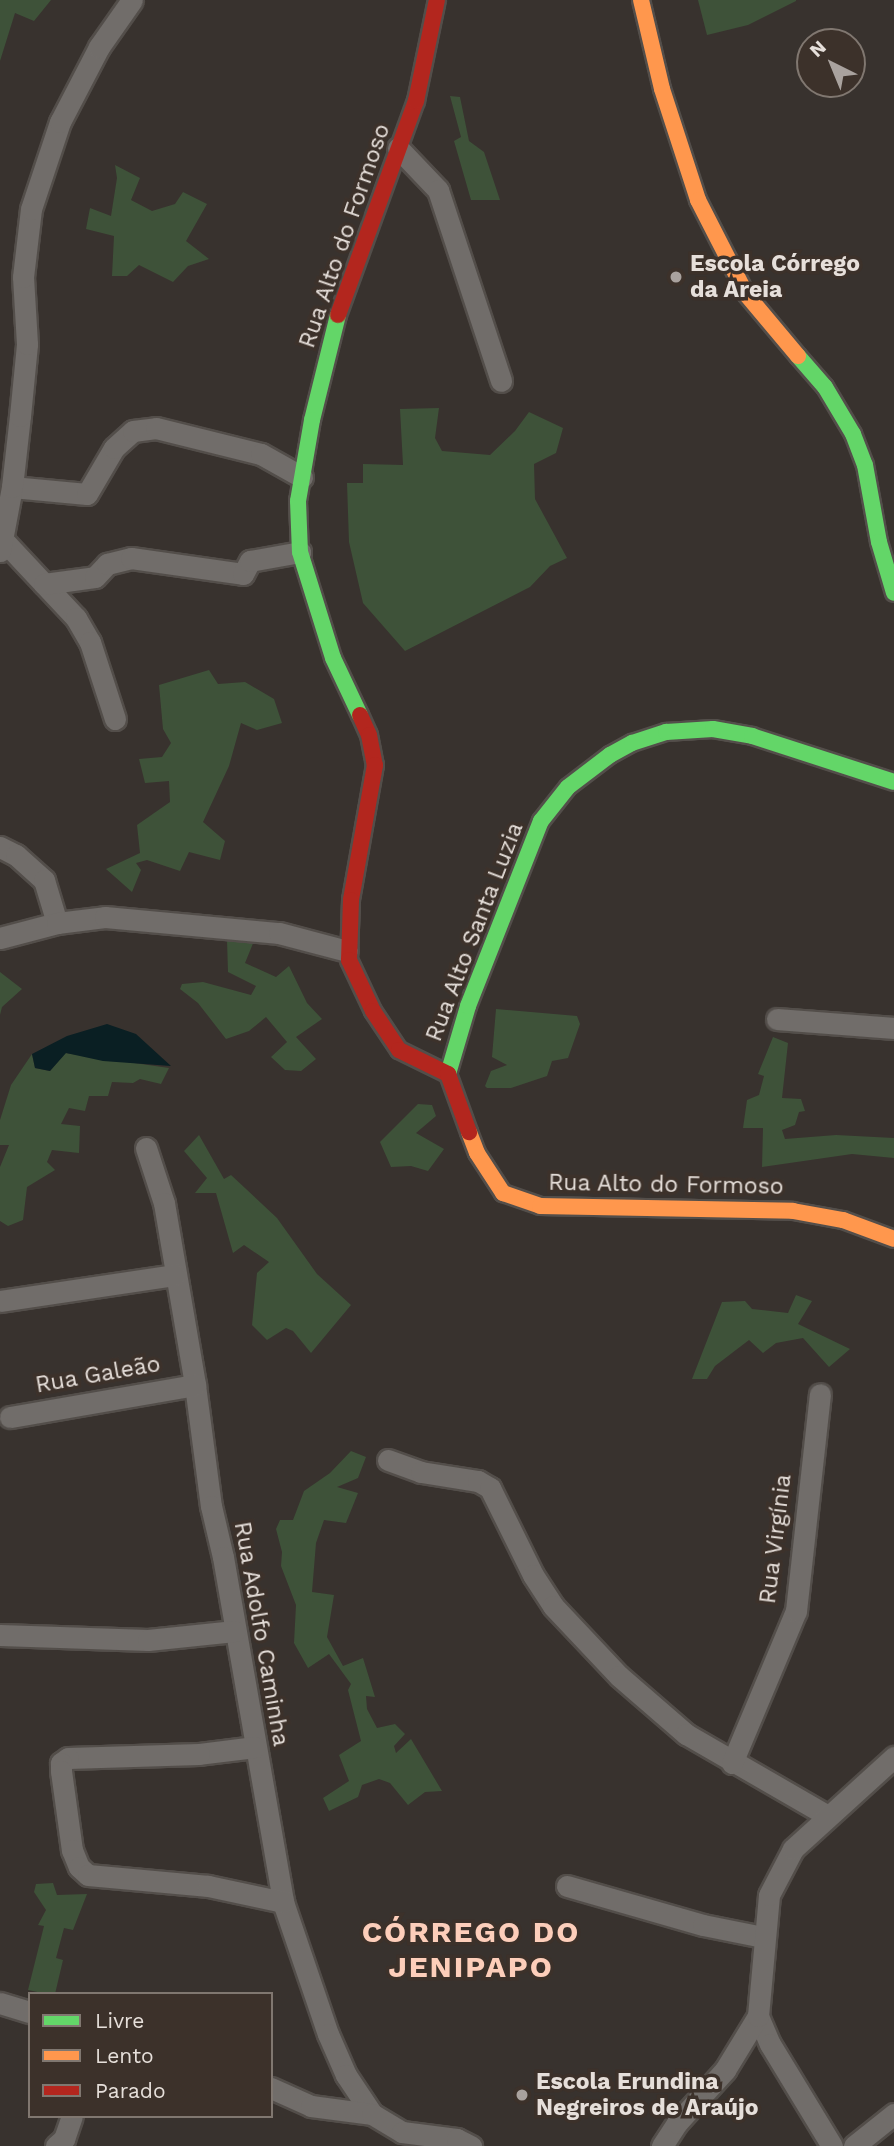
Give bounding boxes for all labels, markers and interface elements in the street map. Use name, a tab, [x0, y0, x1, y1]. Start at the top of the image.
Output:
north arrow	[796, 28, 866, 98]
text: N	[805, 36, 831, 62]
street label: Rua Alto do Formoso	[293, 120, 397, 352]
place label: Escola Córrego da Areia	[690, 250, 860, 304]
marker: Escola Córrego da Areia	[668, 269, 684, 285]
street label: Rua Alto Santa Luzia	[420, 818, 530, 1046]
street label: Rua Alto do Formoso	[547, 1169, 785, 1201]
street label: Rua Galeão	[33, 1350, 163, 1400]
street label: Rua Virgínia	[754, 1472, 798, 1606]
street label: Rua Adolfo Caminha	[228, 1519, 294, 1749]
district label: CÓRREGO DO JENIPAPO	[363, 1914, 579, 1984]
legend	[28, 1992, 273, 2118]
text: Livre	[95, 2008, 144, 2033]
text: Lento	[95, 2043, 154, 2068]
place label: Escola Erundina Negreiros de Araújo	[536, 2068, 759, 2122]
text: Parado	[95, 2078, 166, 2103]
marker: Escola Erundina Negreiros de Araújo	[514, 2087, 530, 2103]

